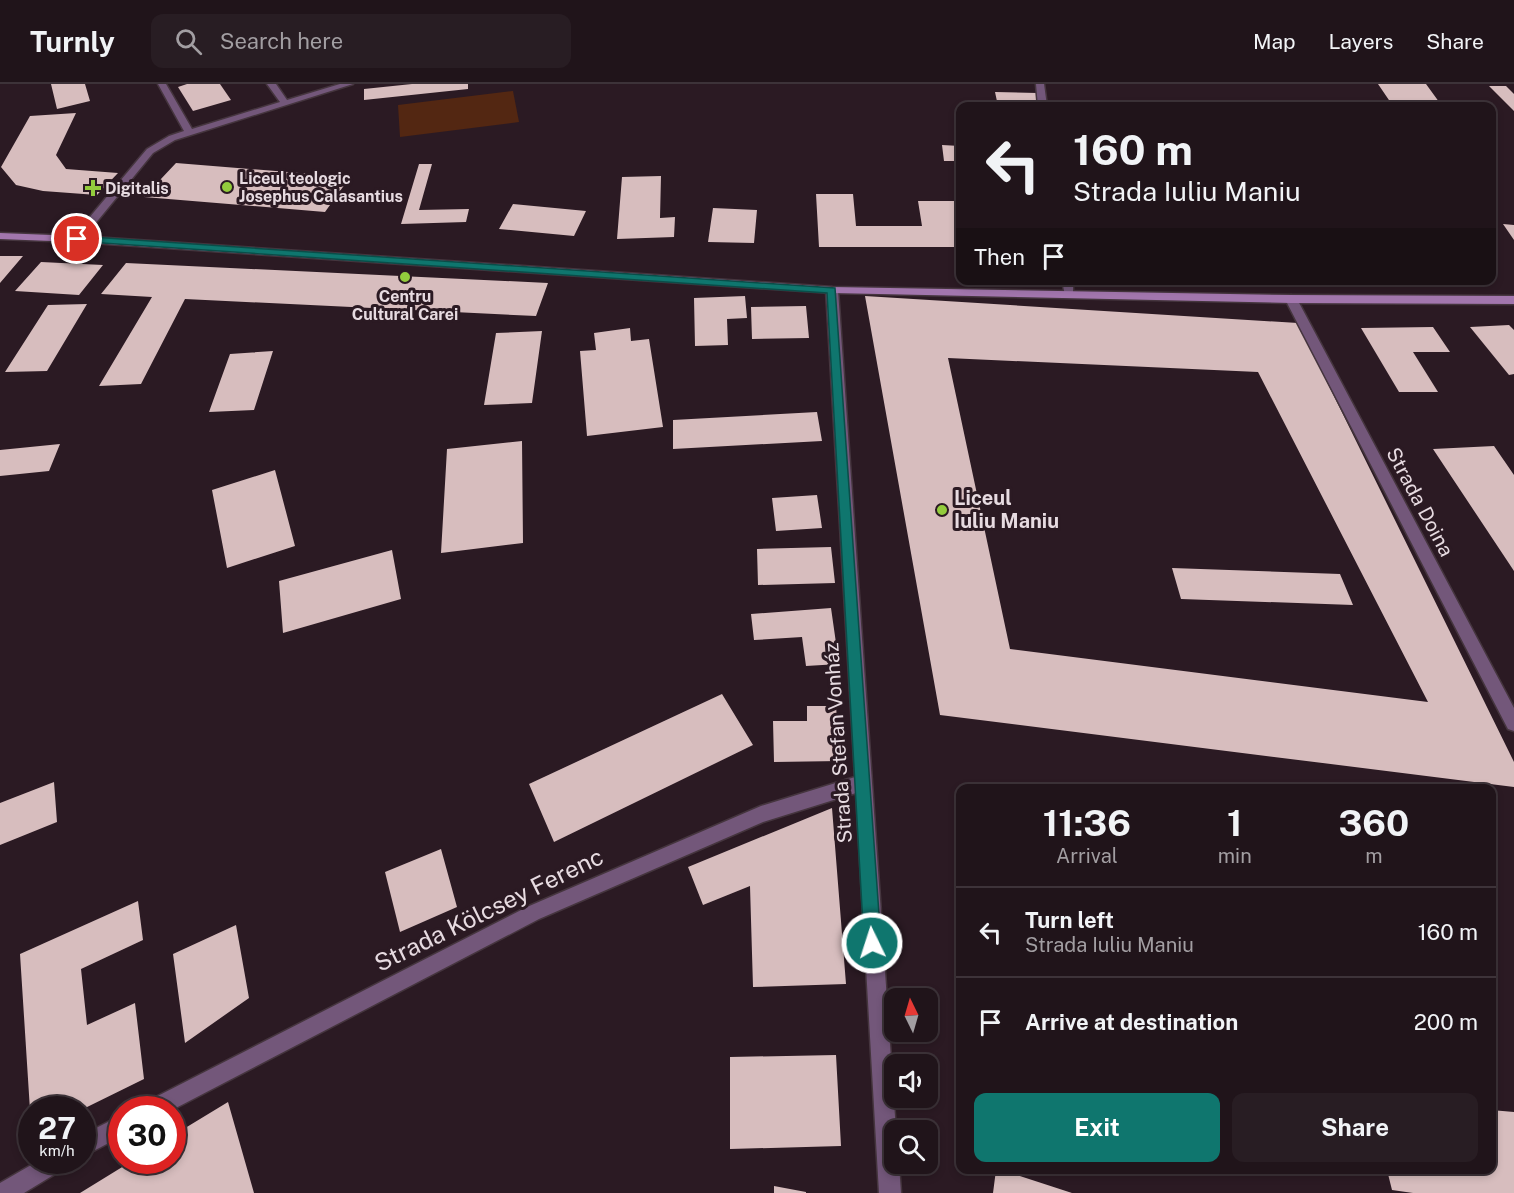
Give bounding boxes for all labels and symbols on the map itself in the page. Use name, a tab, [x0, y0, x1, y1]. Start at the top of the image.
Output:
place label: Liceul teologic Josephus Calasantius	[239, 169, 403, 206]
place label: Digitalis	[105, 179, 169, 198]
marker: Liceul teologic Josephus Calasantius	[220, 180, 234, 194]
marker: Digitalis	[86, 181, 100, 195]
pin	[51, 213, 102, 264]
marker: Centru Cultural Carei	[398, 270, 412, 284]
place label: Centru Cultural Carei	[352, 287, 458, 324]
street label: Strada Doina	[1381, 443, 1459, 561]
place label: Liceul Iuliu Maniu	[954, 486, 1059, 533]
marker: Liceul Iuliu Maniu	[935, 503, 949, 517]
street label: Strada Stefan Vonház	[819, 642, 857, 844]
street label: Strada Kölcsey Ferenc	[370, 842, 607, 977]
position arrow	[840, 911, 904, 975]
north arrow	[884, 988, 938, 1042]
speed limit sign: 30	[108, 1096, 186, 1174]

